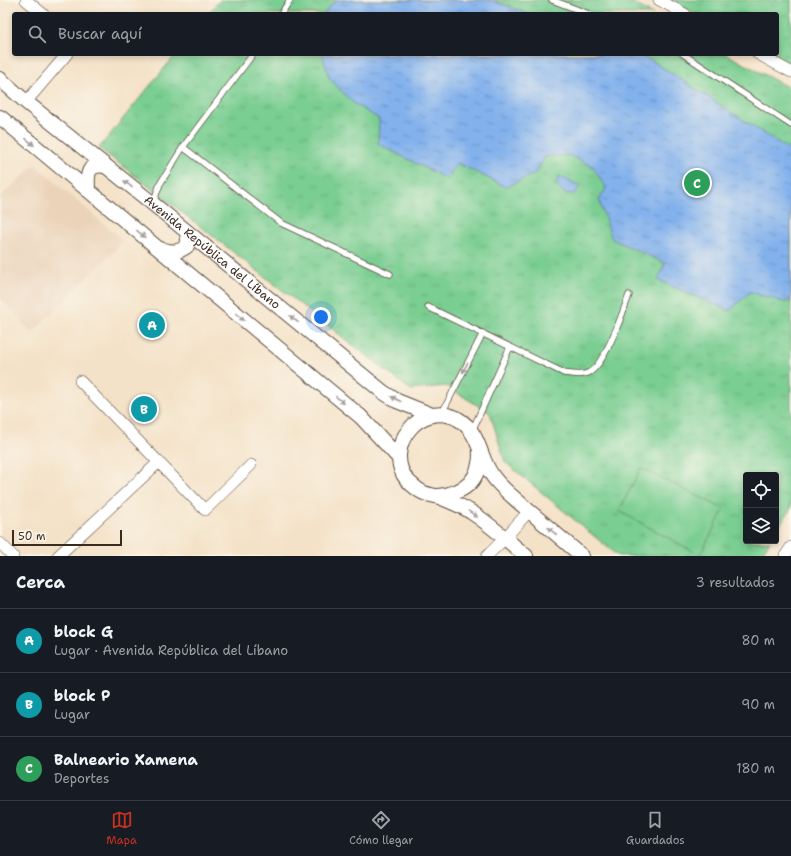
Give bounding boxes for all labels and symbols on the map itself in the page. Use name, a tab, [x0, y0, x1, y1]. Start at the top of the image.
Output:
one-way arrow	[25, 137, 35, 146]
pin: C	[684, 168, 710, 198]
one-way arrow	[123, 179, 134, 188]
street label: Avenida República del Líbano	[141, 192, 284, 313]
one-way arrow	[135, 229, 146, 238]
your location	[311, 307, 331, 327]
pin: A	[139, 310, 165, 340]
one-way arrow	[235, 313, 246, 322]
one-way arrow	[288, 315, 299, 324]
one-way arrow	[462, 362, 468, 374]
pin: B	[131, 394, 157, 424]
one-way arrow	[335, 396, 346, 405]
one-way arrow	[390, 396, 402, 403]
one-way arrow	[468, 510, 478, 518]
one-way arrow	[547, 526, 557, 535]
scale bar	[12, 528, 122, 547]

